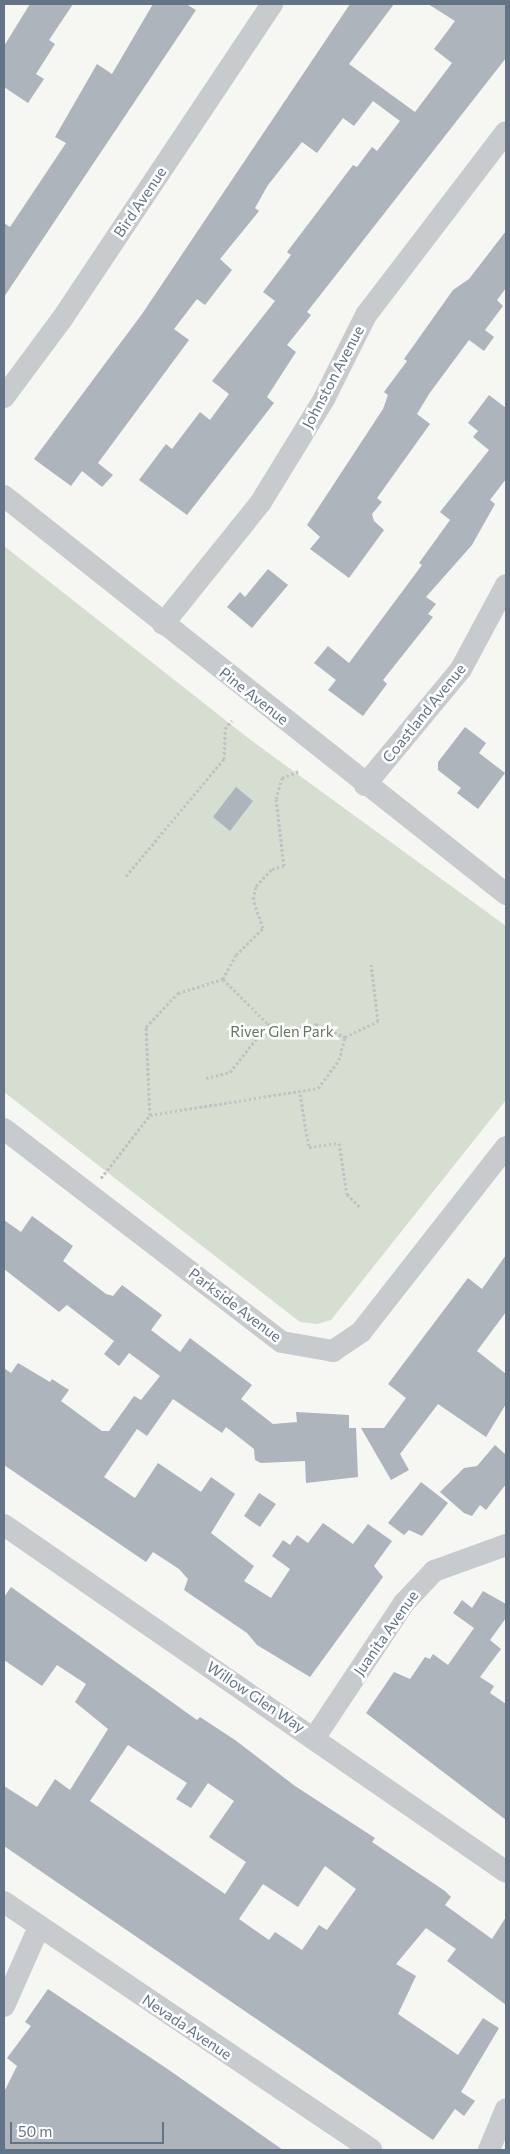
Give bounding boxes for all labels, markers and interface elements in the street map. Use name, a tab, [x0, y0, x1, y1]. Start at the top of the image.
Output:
street label: Bird Avenue	[110, 163, 170, 241]
street label: Johnston Avenue	[298, 323, 368, 431]
street label: Coastland Avenue	[379, 660, 469, 766]
street label: Pine Avenue	[216, 663, 292, 729]
park label: River Glen Park	[230, 1023, 334, 1041]
street label: Parkside Avenue	[185, 1264, 285, 1346]
street label: Juanita Avenue	[350, 1587, 422, 1679]
street label: Willow Glen Way	[204, 1658, 308, 1736]
street label: Nevada Avenue	[139, 1991, 235, 2063]
scale bar	[12, 2112, 166, 2144]
text: 50 m	[18, 2122, 52, 2140]

